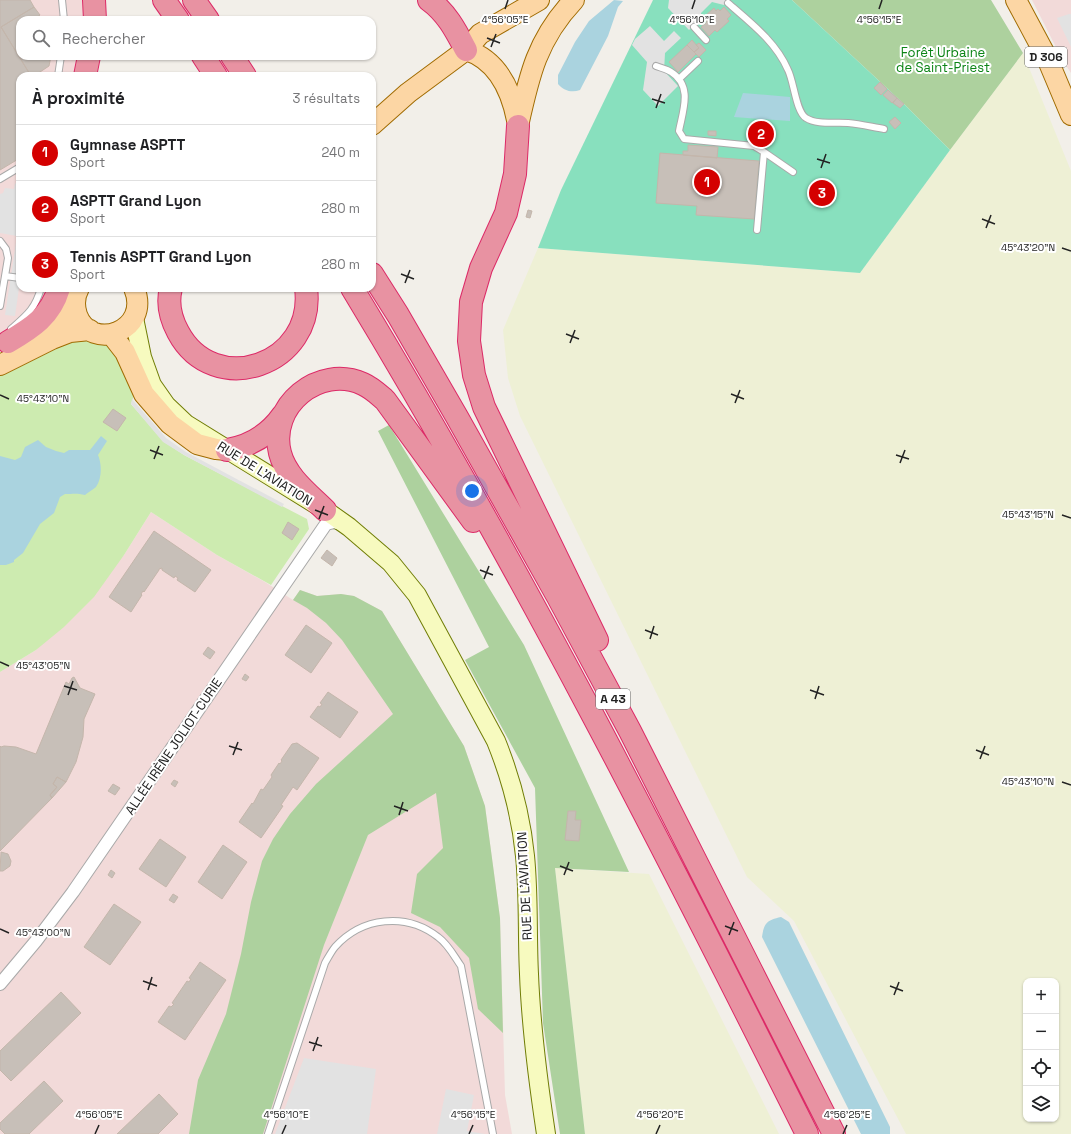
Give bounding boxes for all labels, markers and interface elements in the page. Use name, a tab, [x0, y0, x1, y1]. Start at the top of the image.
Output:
text: 4°56'05"E	[482, 13, 529, 26]
text: 4°56'10"E	[669, 13, 715, 26]
text: 4°56'15"E	[857, 13, 902, 26]
search box	[16, 16, 376, 60]
icon: search	[30, 27, 52, 49]
text: Rechercher	[62, 29, 145, 48]
park label: Forêt Urbaine de Saint-Priest	[896, 44, 990, 76]
road number: D 306	[1025, 47, 1067, 67]
text: À proximité	[32, 87, 125, 109]
text: 3 résultats	[293, 90, 360, 107]
pin: 2	[748, 119, 774, 149]
text: Gymnase ASPTT	[70, 135, 185, 154]
text: 1	[42, 144, 48, 161]
text: 240 m	[322, 144, 360, 161]
text: Sport	[70, 154, 105, 171]
pin: 1	[694, 167, 720, 197]
pin: 3	[809, 178, 835, 208]
text: ASPTT Grand Lyon	[70, 191, 201, 210]
text: 2	[41, 200, 49, 217]
text: 280 m	[321, 200, 360, 217]
text: Sport	[70, 210, 105, 227]
text: 45°43'20"N	[1001, 241, 1055, 254]
text: Tennis ASPTT Grand Lyon	[70, 247, 251, 266]
text: 3	[41, 256, 49, 273]
text: 280 m	[321, 256, 360, 273]
text: Sport	[70, 266, 105, 283]
text: 45°43'10"N	[17, 392, 69, 405]
street label: RUE DE L'AVIATION	[214, 437, 315, 509]
your location	[462, 481, 482, 501]
text: 45°43'15"N	[1002, 508, 1054, 521]
text: 45°43'05"N	[16, 659, 70, 672]
street label: ALLÉE IRÈNE JOLIOT-CURIE	[121, 675, 226, 818]
road number: A 43	[596, 689, 630, 709]
text: 45°43'10"N	[1002, 775, 1054, 788]
street label: RUE DE L'AVIATION	[513, 831, 536, 941]
text: 45°43'00"N	[16, 926, 70, 939]
map controls	[1023, 978, 1059, 1122]
button: +	[1023, 978, 1059, 1014]
button: −	[1023, 1014, 1059, 1050]
button: locate	[1023, 1050, 1059, 1086]
button: layers	[1023, 1086, 1059, 1122]
text: 4°56'05"E	[76, 1108, 123, 1121]
text: 4°56'10"E	[263, 1108, 309, 1121]
text: 4°56'15"E	[451, 1108, 496, 1121]
text: 4°56'20"E	[637, 1108, 684, 1121]
text: 4°56'25"E	[824, 1108, 871, 1121]

